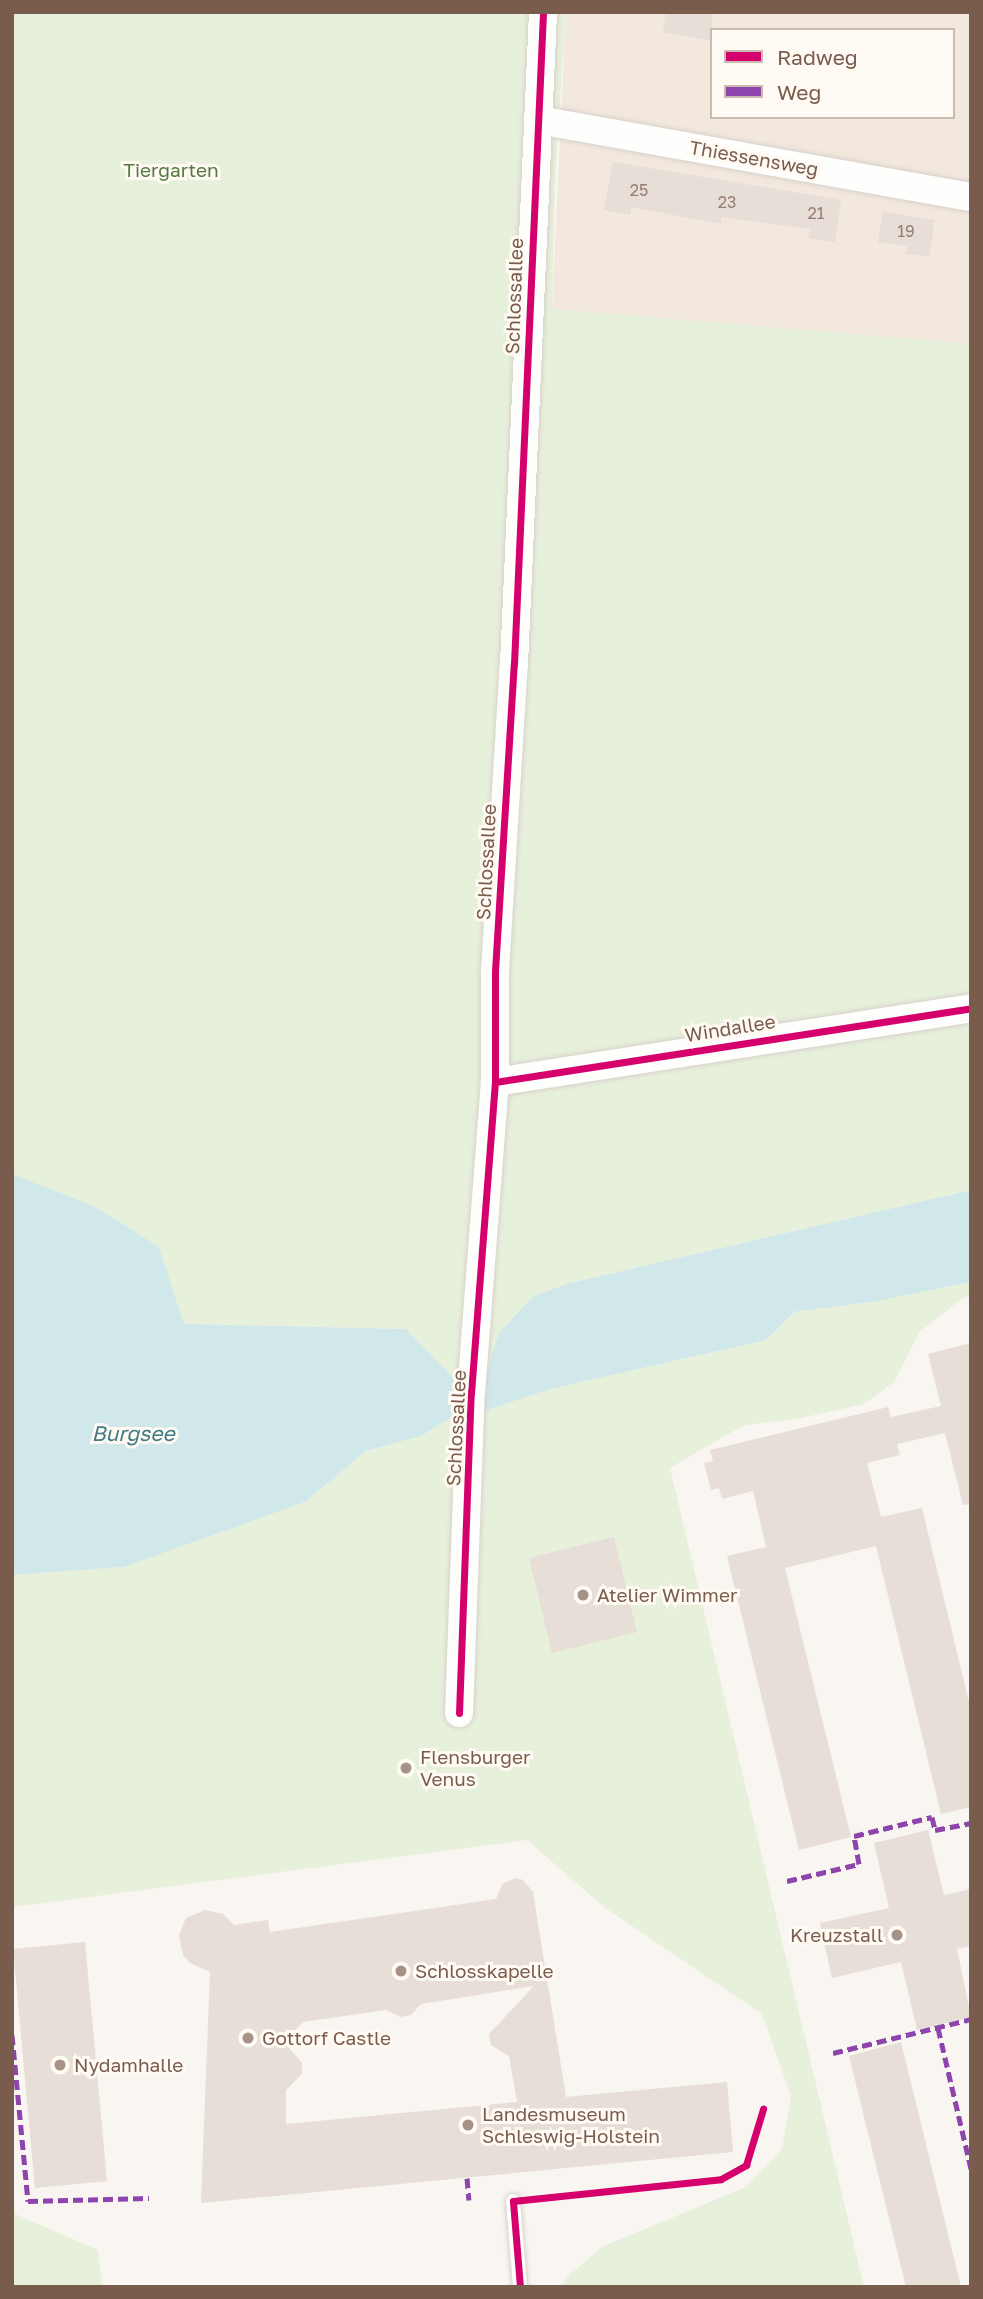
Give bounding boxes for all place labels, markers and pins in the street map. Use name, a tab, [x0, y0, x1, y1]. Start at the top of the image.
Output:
place label: Atelier Wimmer	[597, 1584, 737, 1606]
marker: Atelier Wimmer	[575, 1587, 591, 1603]
place label: Flensburger Venus	[420, 1746, 530, 1790]
marker: Flensburger Venus	[398, 1760, 414, 1776]
place label: Kreuzstall	[790, 1924, 883, 1946]
marker: Kreuzstall	[889, 1927, 905, 1943]
place label: Schlosskapelle	[415, 1960, 554, 1982]
marker: Schlosskapelle	[393, 1963, 409, 1979]
place label: Gottorf Castle	[262, 2027, 391, 2049]
marker: Gottorf Castle	[240, 2030, 256, 2046]
place label: Nydamhalle	[74, 2054, 183, 2076]
marker: Nydamhalle	[52, 2057, 68, 2073]
place label: Landesmuseum Schleswig-Holstein	[482, 2103, 660, 2147]
marker: Landesmuseum Schleswig-Holstein	[460, 2117, 476, 2133]

